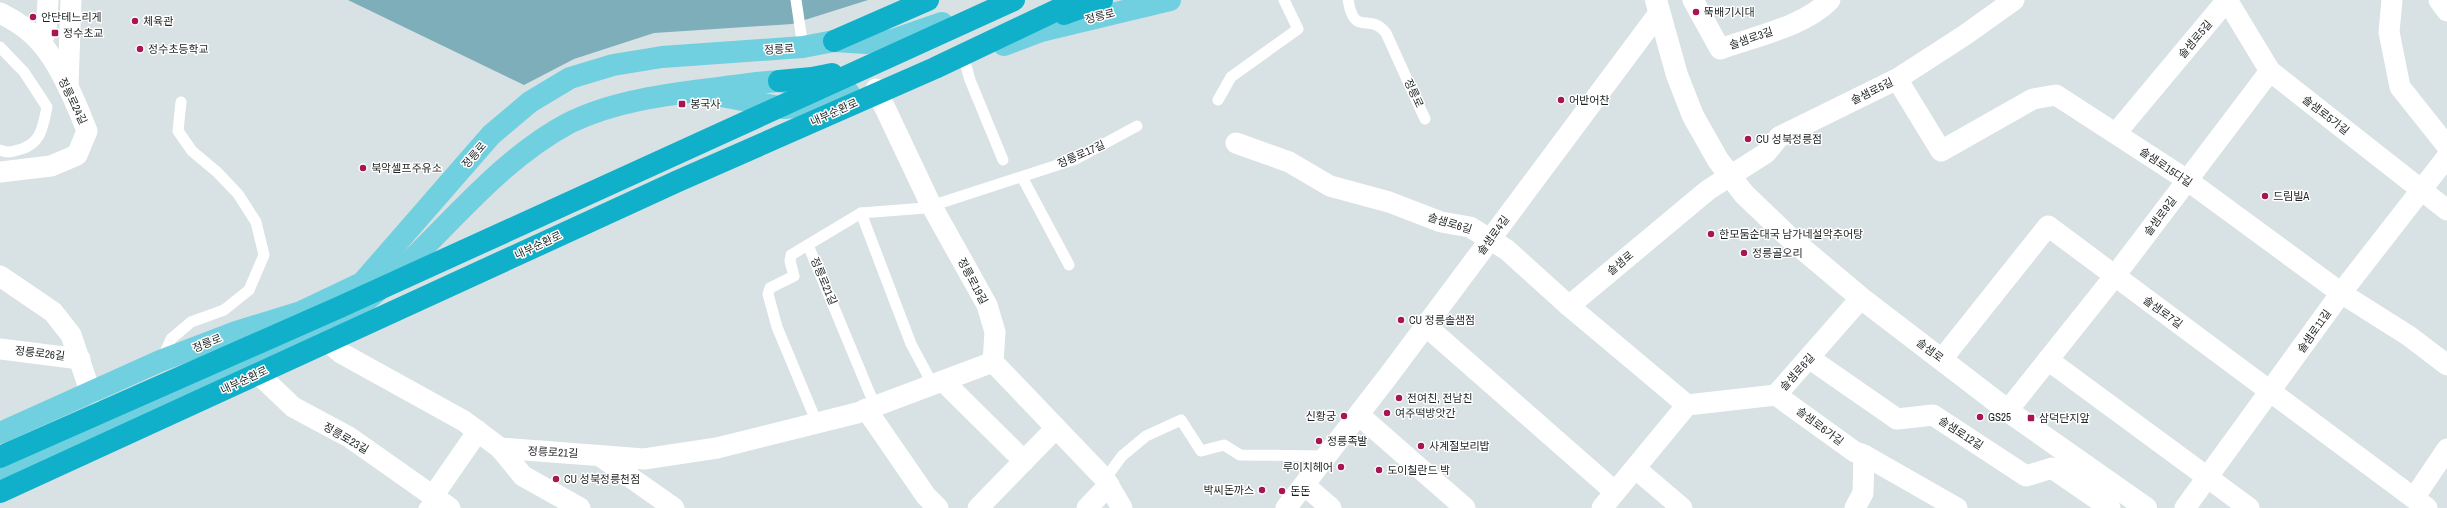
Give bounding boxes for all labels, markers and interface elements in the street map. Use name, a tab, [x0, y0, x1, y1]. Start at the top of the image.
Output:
place label: 뚝배기시대	[1704, 5, 1755, 19]
street label: 정릉로	[1084, 6, 1116, 26]
marker: 뚝배기시대	[1691, 7, 1701, 17]
place label: 안단테느리게	[41, 10, 102, 24]
marker: 안단테느리게	[28, 12, 38, 22]
place label: 체육관	[143, 14, 173, 28]
marker: 체육관	[130, 16, 140, 26]
street label: 솔샘로5길	[2175, 17, 2215, 61]
street label: 솔샘로3길	[1727, 24, 1775, 52]
place label: 정수초교	[63, 26, 103, 40]
marker: 정수초교	[50, 28, 60, 38]
street label: 정릉로	[763, 41, 795, 57]
place label: 정수초등학교	[148, 42, 209, 56]
marker: 정수초등학교	[135, 44, 145, 54]
street label: 정릉로24길	[56, 75, 90, 127]
street label: 솔샘로5길	[1848, 75, 1896, 107]
street label: 정릉로	[1401, 76, 1427, 110]
street label: 솔샘로5가길	[2300, 92, 2352, 138]
place label: 어반어찬	[1569, 93, 1609, 107]
street label: 내부순환로	[808, 95, 860, 129]
marker: 어반어찬	[1556, 95, 1566, 105]
place label: 봉국사	[690, 97, 720, 111]
marker: 봉국사	[677, 99, 687, 109]
place label: CU 성북정릉점	[1756, 132, 1822, 146]
marker: CU 성북정릉점	[1743, 134, 1753, 144]
street label: 정릉로17길	[1055, 137, 1107, 171]
street label: 정릉로	[459, 139, 489, 171]
street label: 솔샘로15다길	[2137, 144, 2195, 190]
place label: 북악셀프주유소	[371, 161, 442, 175]
marker: 북악셀프주유소	[358, 163, 368, 173]
place label: 드림빌A	[2273, 189, 2310, 203]
marker: 드림빌A	[2260, 191, 2270, 201]
street label: 솔샘로9길	[2141, 194, 2179, 238]
street label: 솔샘로6길	[1426, 210, 1474, 236]
street label: 솔샘로4길	[1474, 212, 1512, 258]
place label: 한모둠순대국 남가네설악추어탕	[1719, 227, 1863, 241]
street label: 내부순환로	[512, 228, 564, 262]
marker: 한모둠순대국 남가네설악추어탕	[1706, 229, 1716, 239]
place label: 정릉골오리	[1752, 246, 1803, 260]
street label: 솔샘로	[1604, 248, 1636, 278]
marker: 정릉골오리	[1739, 248, 1749, 258]
street label: 정릉로21길	[808, 255, 840, 307]
street label: 정릉로19길	[955, 255, 991, 307]
street label: 솔샘로7길	[2140, 293, 2186, 331]
street label: 솔샘로11길	[2294, 307, 2334, 355]
place label: CU 정릉솔샘점	[1409, 313, 1475, 327]
marker: CU 정릉솔샘점	[1396, 315, 1406, 325]
street label: 정릉로	[190, 331, 224, 355]
street label: 솔샘로	[1914, 335, 1946, 365]
street label: 정릉로26길	[14, 343, 66, 363]
street label: 솔샘로6길	[1777, 350, 1817, 394]
street label: 내부순환로	[218, 363, 270, 397]
place label: 전여친, 전남친	[1407, 391, 1473, 405]
marker: 전여친, 전남친	[1394, 393, 1404, 403]
street label: 솔샘로6가길	[1794, 404, 1846, 448]
place label: 여주떡방앗간	[1395, 406, 1456, 420]
marker: 여주떡방앗간	[1382, 408, 1392, 418]
place label: 신황궁	[1306, 409, 1336, 423]
place label: GS25	[1988, 410, 2011, 424]
marker: 신황궁	[1339, 411, 1349, 421]
place label: 삼덕단지앞	[2039, 411, 2090, 425]
marker: GS25	[1975, 412, 1985, 422]
street label: 솔샘로12길	[1936, 413, 1986, 453]
marker: 삼덕단지앞	[2026, 413, 2036, 423]
street label: 정릉로23길	[321, 419, 371, 457]
place label: 정릉족발	[1327, 434, 1367, 448]
marker: 정릉족발	[1314, 436, 1324, 446]
place label: 사계절보리밥	[1429, 439, 1490, 453]
marker: 사계절보리밥	[1416, 441, 1426, 451]
street label: 정릉로21길	[527, 444, 579, 460]
place label: 루이치헤어	[1282, 460, 1333, 474]
marker: 루이치헤어	[1336, 462, 1346, 472]
place label: 도이칠란드 박	[1387, 463, 1450, 477]
marker: 도이칠란드 박	[1374, 465, 1384, 475]
place label: CU 성북정릉천점	[564, 472, 640, 486]
marker: CU 성북정릉천점	[551, 474, 561, 484]
place label: 박씨돈까스	[1203, 483, 1254, 497]
place label: 돈돈	[1290, 484, 1310, 498]
marker: 박씨돈까스	[1257, 485, 1267, 495]
marker: 돈돈	[1277, 486, 1287, 496]

